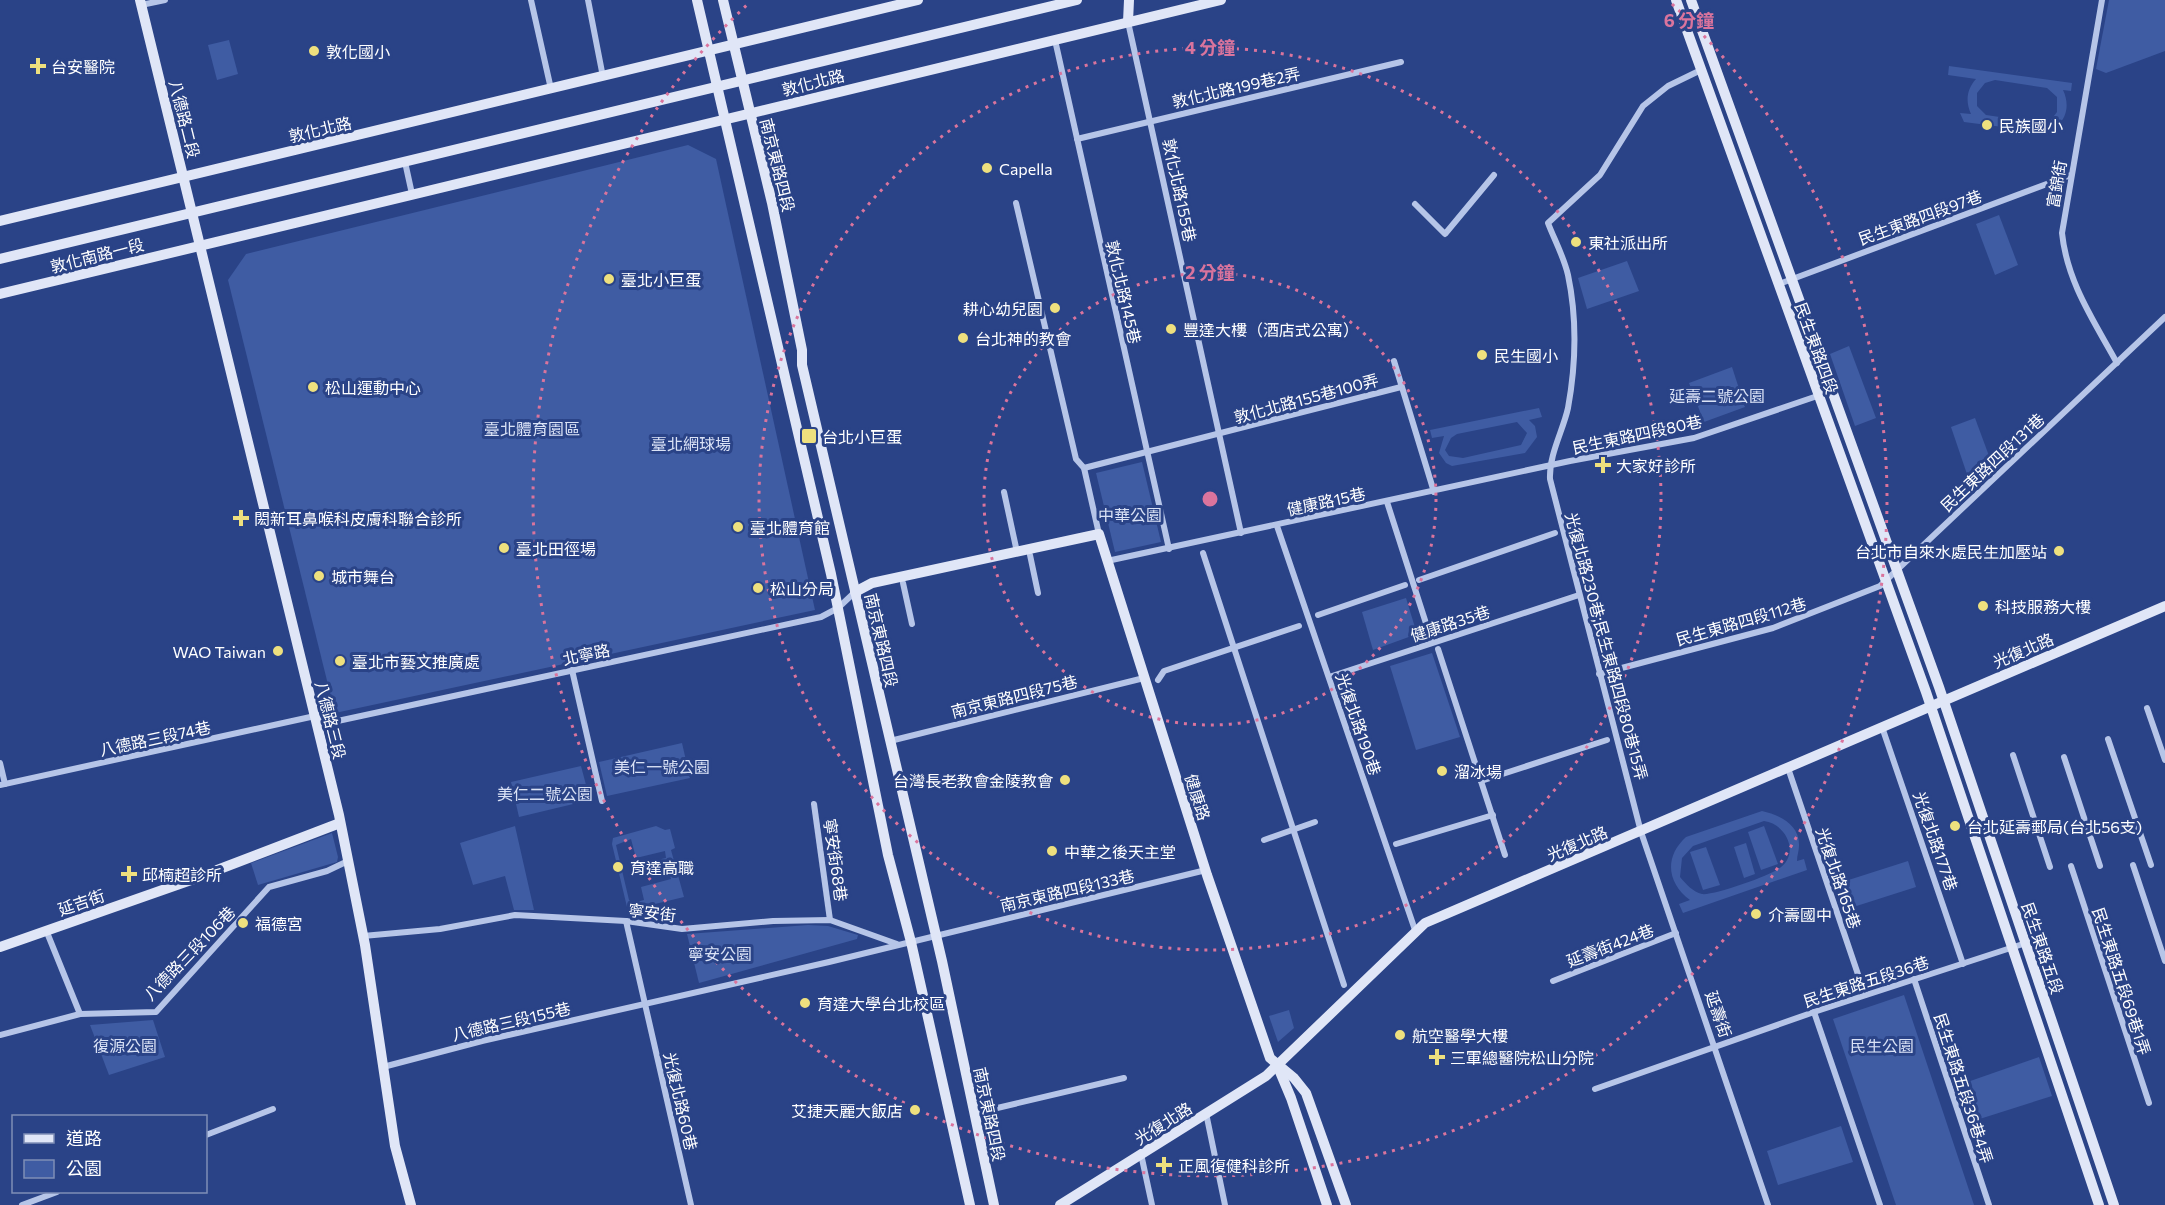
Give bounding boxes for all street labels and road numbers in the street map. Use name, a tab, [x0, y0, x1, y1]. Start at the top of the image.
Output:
street label: 敦化北路199巷2弄	[1170, 63, 1302, 111]
street label: 敦化北路	[780, 65, 846, 99]
street label: 八德路二段	[166, 78, 204, 160]
street label: 敦化北路	[287, 113, 353, 145]
street label: 南京東路四段	[757, 116, 799, 214]
street label: 敦化北路155巷	[1160, 137, 1200, 243]
street label: 富錦街	[2042, 159, 2070, 209]
street label: 民生東路四段97巷	[1856, 186, 1984, 248]
street label: 敦化南路一段	[48, 234, 146, 276]
street label: 敦化北路145巷	[1103, 238, 1145, 346]
street label: 民生東路四段	[1792, 300, 1842, 396]
street label: 敦化北路155巷100弄	[1232, 370, 1380, 426]
street label: 民生東路四段131巷	[1936, 409, 2048, 515]
street label: 民生東路四段80巷	[1570, 411, 1704, 457]
street label: 健康路15巷	[1285, 483, 1367, 519]
street label: 光復北路230巷;民生東路四段80巷15弄	[1562, 510, 1652, 782]
street label: 南京東路四段	[862, 591, 902, 689]
street label: 民生東路四段112巷	[1674, 593, 1808, 649]
street label: 健康路35巷	[1408, 601, 1492, 645]
street label: 光復北路	[1990, 629, 2056, 671]
street label: 北寧路	[561, 640, 611, 668]
street label: 光復北路190巷	[1333, 670, 1385, 778]
street label: 南京東路四段75巷	[949, 671, 1079, 721]
street label: 八德路三段	[312, 679, 350, 761]
street label: 八德路三段74巷	[98, 717, 212, 759]
street label: 健康路	[1182, 771, 1214, 823]
street label: 光復北路177巷	[1910, 789, 1962, 893]
street label: 寧安街68巷	[821, 817, 851, 903]
street label: 光復北路	[1544, 822, 1610, 864]
street label: 光復北路165巷	[1813, 825, 1865, 931]
street label: 南京東路四段133巷	[998, 865, 1136, 915]
street label: 延吉街	[55, 885, 107, 919]
street label: 寧安街	[627, 900, 677, 924]
street label: 民生東路五段	[2018, 900, 2068, 996]
street label: 八德路三段106巷	[139, 902, 239, 1004]
street label: 民生東路五段69巷1弄	[2089, 905, 2155, 1057]
street label: 延壽街424巷	[1564, 920, 1656, 970]
street label: 民生東路五段36巷	[1801, 952, 1931, 1010]
street label: 延壽街	[1702, 988, 1736, 1040]
street label: 八德路三段155巷	[450, 998, 572, 1044]
street label: 民生東路五段36巷4弄	[1931, 1011, 1997, 1165]
street label: 光復北路60巷	[660, 1050, 702, 1152]
street label: 南京東路四段	[971, 1065, 1009, 1163]
street label: 光復北路	[1131, 1098, 1195, 1148]

